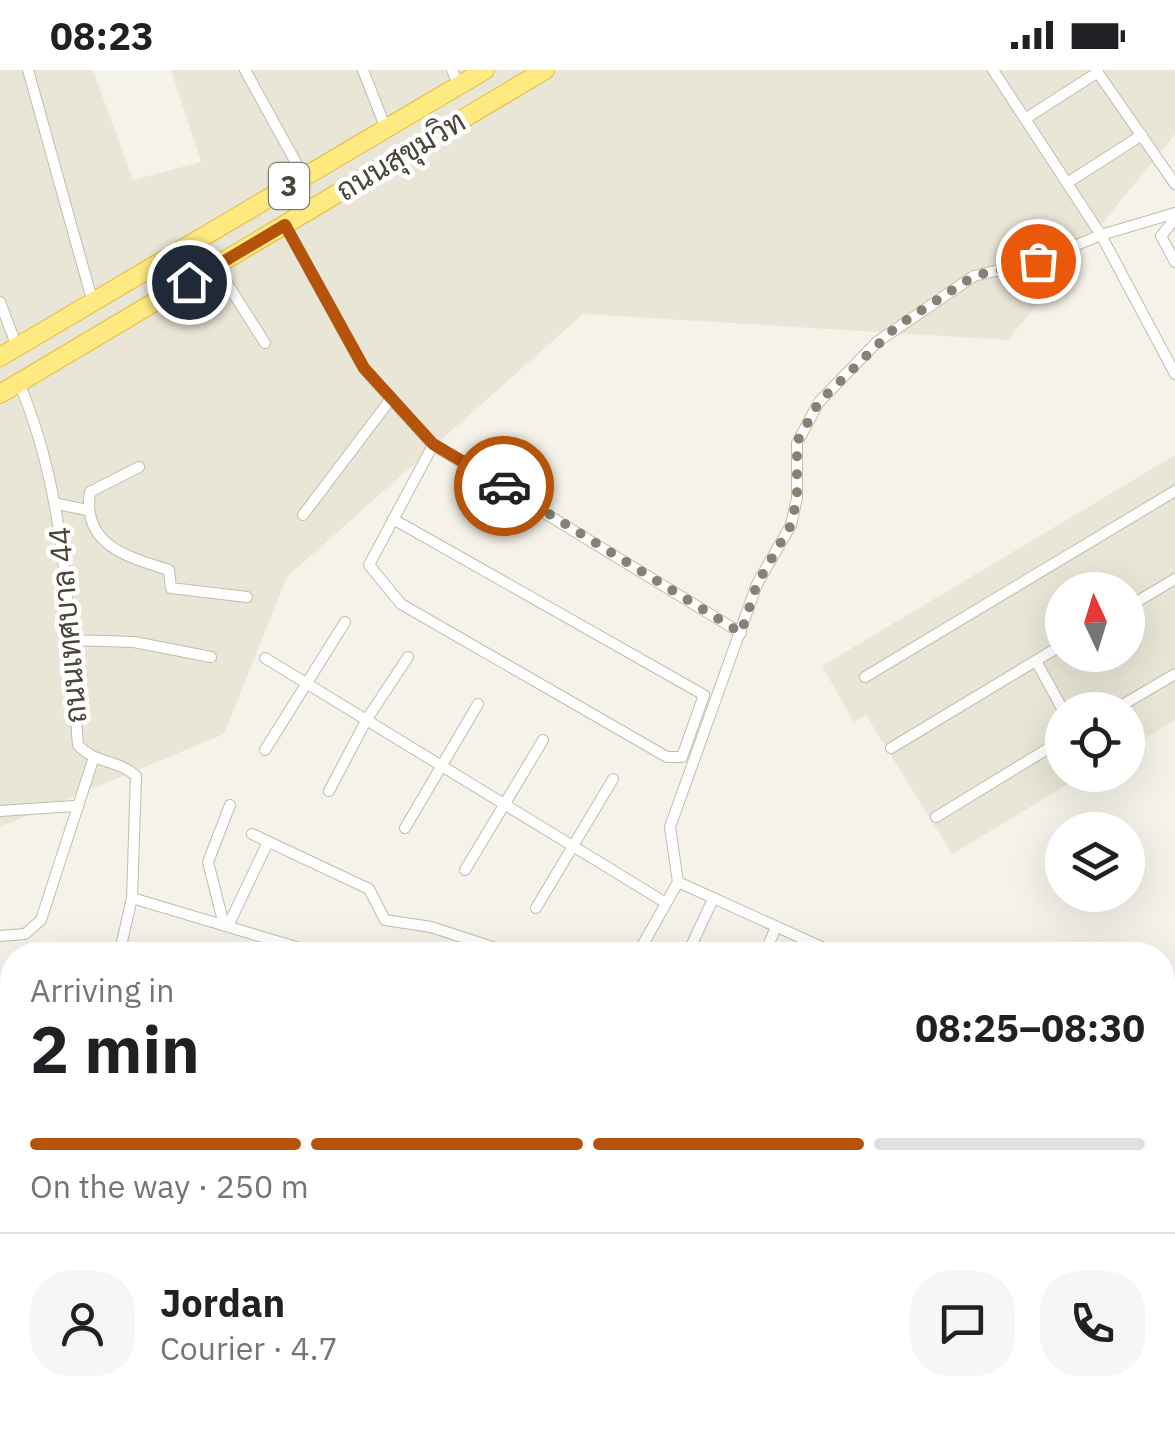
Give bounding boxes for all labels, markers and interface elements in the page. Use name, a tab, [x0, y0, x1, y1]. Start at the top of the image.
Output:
text: 08:23	[50, 11, 154, 60]
street label: ถนนสุขุมวิท	[328, 101, 474, 211]
road number: 3	[269, 163, 309, 209]
pin	[996, 219, 1081, 304]
icon: bag	[1011, 234, 1066, 289]
pin	[147, 240, 232, 325]
icon: home	[162, 255, 217, 310]
courier	[454, 436, 554, 536]
icon: car	[477, 459, 532, 514]
street label: ถนนเทศบาล 44	[38, 525, 95, 725]
north arrow	[1045, 572, 1145, 672]
map controls	[1045, 572, 1145, 912]
button: locate	[1045, 692, 1145, 792]
button: layers	[1045, 812, 1145, 912]
text: Arriving in	[30, 969, 175, 1011]
text: 08:25–08:30	[915, 1003, 1145, 1052]
text: 2 min	[30, 1006, 200, 1091]
text: On the way · 250 m	[30, 1165, 309, 1207]
button: person	[30, 1271, 135, 1376]
button: chat	[910, 1271, 1015, 1376]
button: phone	[1040, 1271, 1145, 1376]
text: Jordan	[160, 1278, 285, 1327]
text: Courier · 4.7	[160, 1327, 338, 1369]

